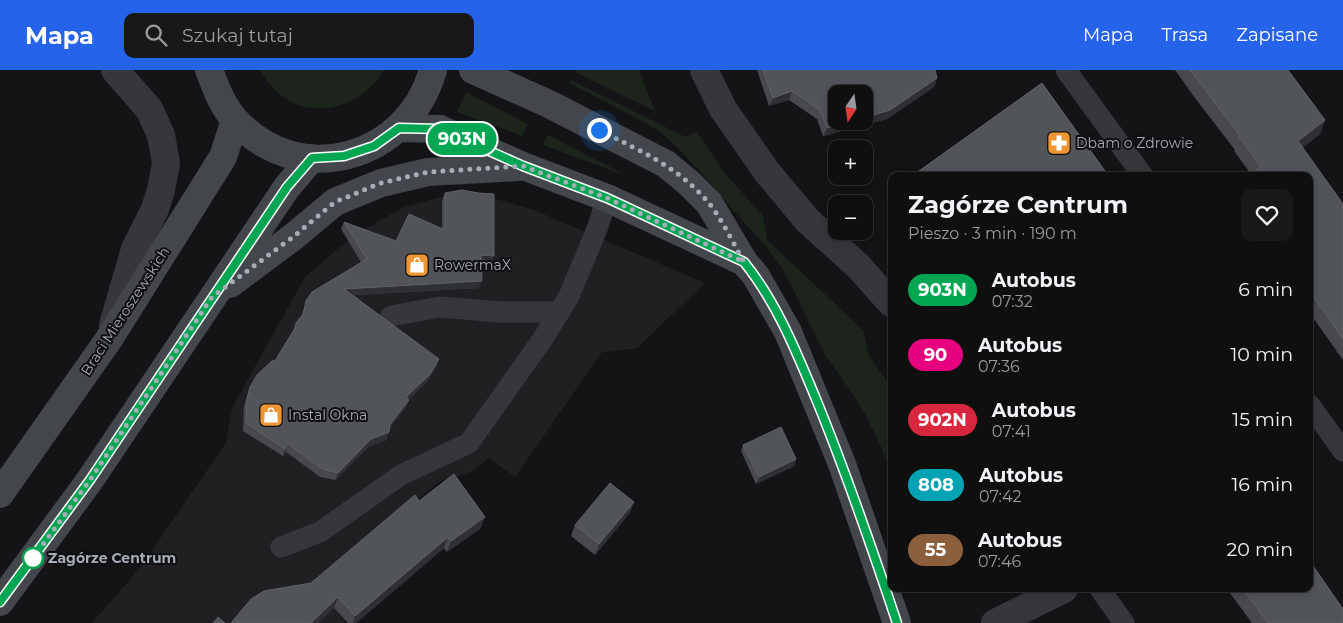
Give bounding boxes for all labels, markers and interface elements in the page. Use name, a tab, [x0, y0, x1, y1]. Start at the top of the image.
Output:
search box	[124, 13, 474, 58]
text: Mapa	[25, 21, 94, 50]
icon: search	[142, 21, 170, 49]
text: Szukaj tutaj	[182, 24, 293, 47]
text: Mapa	[1083, 24, 1134, 46]
text: Trasa	[1162, 24, 1208, 46]
text: Zapisane	[1236, 24, 1318, 46]
north arrow	[828, 85, 872, 130]
map controls	[828, 85, 873, 240]
your location	[587, 118, 612, 143]
line badge: 903N	[427, 123, 497, 155]
text: 903N	[438, 128, 486, 150]
pharmacy icon: Dbam o Zdrowie	[1046, 130, 1072, 156]
place label: Dbam o Zdrowie	[1076, 134, 1193, 152]
button: +	[828, 140, 873, 185]
button: heart	[1241, 189, 1293, 241]
text: Zagórze Centrum	[908, 190, 1128, 219]
button: −	[828, 195, 873, 240]
text: Pieszo · 3 min · 190 m	[908, 224, 1077, 243]
street label: Braci Mieroszewskich	[77, 243, 173, 379]
shop icon: RowermaX	[404, 252, 430, 278]
place label: RowermaX	[434, 256, 511, 274]
text: Autobus	[992, 269, 1076, 292]
text: 6 min	[1238, 278, 1293, 301]
text: 903N	[918, 279, 967, 301]
text: 07:32	[992, 292, 1033, 311]
text: Autobus	[978, 334, 1062, 357]
text: 10 min	[1230, 343, 1293, 366]
text: 90	[924, 344, 947, 366]
text: 07:36	[978, 357, 1020, 376]
text: Autobus	[992, 399, 1076, 422]
shop icon: Instal Okna	[258, 402, 284, 428]
place label: Instal Okna	[288, 406, 367, 424]
text: 15 min	[1232, 408, 1293, 431]
text: 902N	[918, 409, 967, 431]
text: 07:41	[992, 422, 1031, 441]
text: Autobus	[979, 464, 1063, 487]
text: 16 min	[1231, 473, 1293, 496]
text: 808	[918, 474, 954, 496]
text: 07:42	[979, 487, 1022, 506]
text: Autobus	[978, 529, 1062, 552]
text: 20 min	[1227, 538, 1293, 561]
text: 55	[925, 539, 946, 561]
marker: Zagórze Centrum	[22, 547, 44, 569]
place label: Zagórze Centrum	[48, 549, 176, 567]
text: 07:46	[978, 552, 1021, 571]

